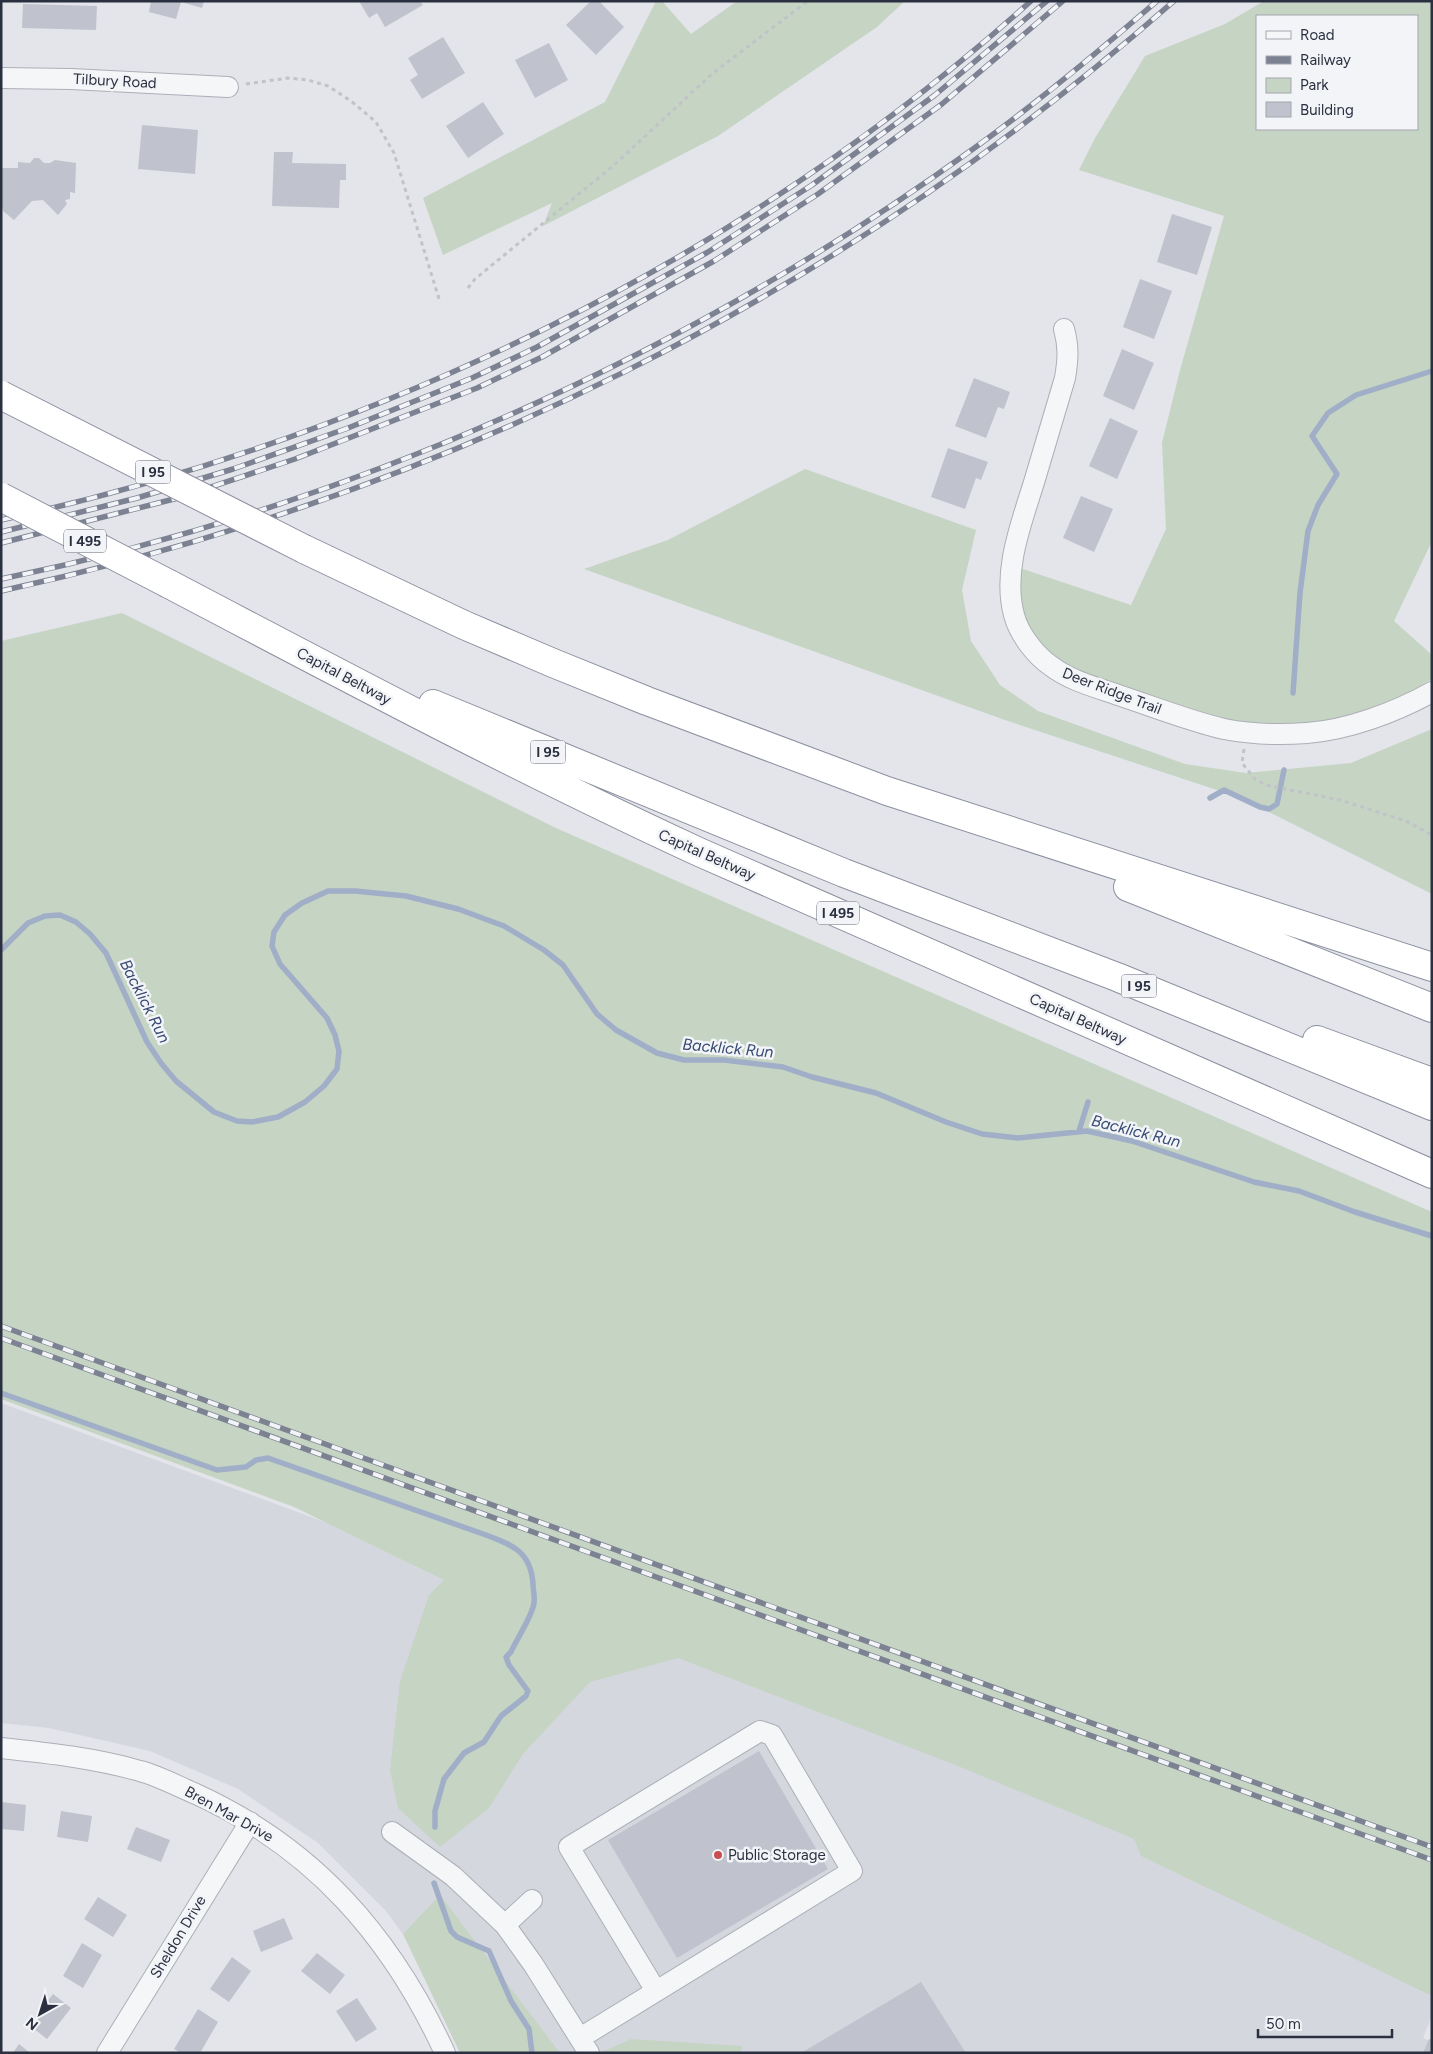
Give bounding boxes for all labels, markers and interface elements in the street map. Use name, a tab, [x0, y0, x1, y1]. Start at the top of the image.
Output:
legend	[1256, 15, 1418, 130]
text: Road	[1300, 26, 1335, 44]
text: Railway	[1300, 51, 1351, 69]
street label: Tilbury Road	[73, 70, 157, 92]
text: Park	[1300, 76, 1329, 94]
text: Building	[1300, 101, 1354, 119]
road number: I 95	[136, 461, 170, 484]
road number: I 495	[64, 530, 106, 552]
street label: Capital Beltway	[294, 644, 394, 709]
street label: Deer Ridge Trail	[1060, 664, 1164, 718]
road number: I 95	[530, 740, 566, 764]
street label: Capital Beltway	[656, 826, 758, 885]
road number: I 495	[817, 901, 859, 924]
water label: Backlick Run	[116, 956, 174, 1046]
road number: I 95	[1122, 974, 1156, 998]
street label: Capital Beltway	[1027, 990, 1129, 1049]
water label: Backlick Run	[682, 1035, 774, 1061]
water label: Backlick Run	[1089, 1111, 1183, 1151]
street label: Bren Mar Drive	[182, 1782, 276, 1846]
place label: Public Storage	[728, 1846, 826, 1864]
marker: Public Storage	[712, 1849, 724, 1861]
street label: Sheldon Drive	[146, 1892, 210, 1982]
north arrow	[15, 1989, 65, 2039]
scale bar	[1258, 2006, 1392, 2038]
text: N	[23, 2014, 42, 2034]
text: 50 m	[1266, 2015, 1301, 2033]

